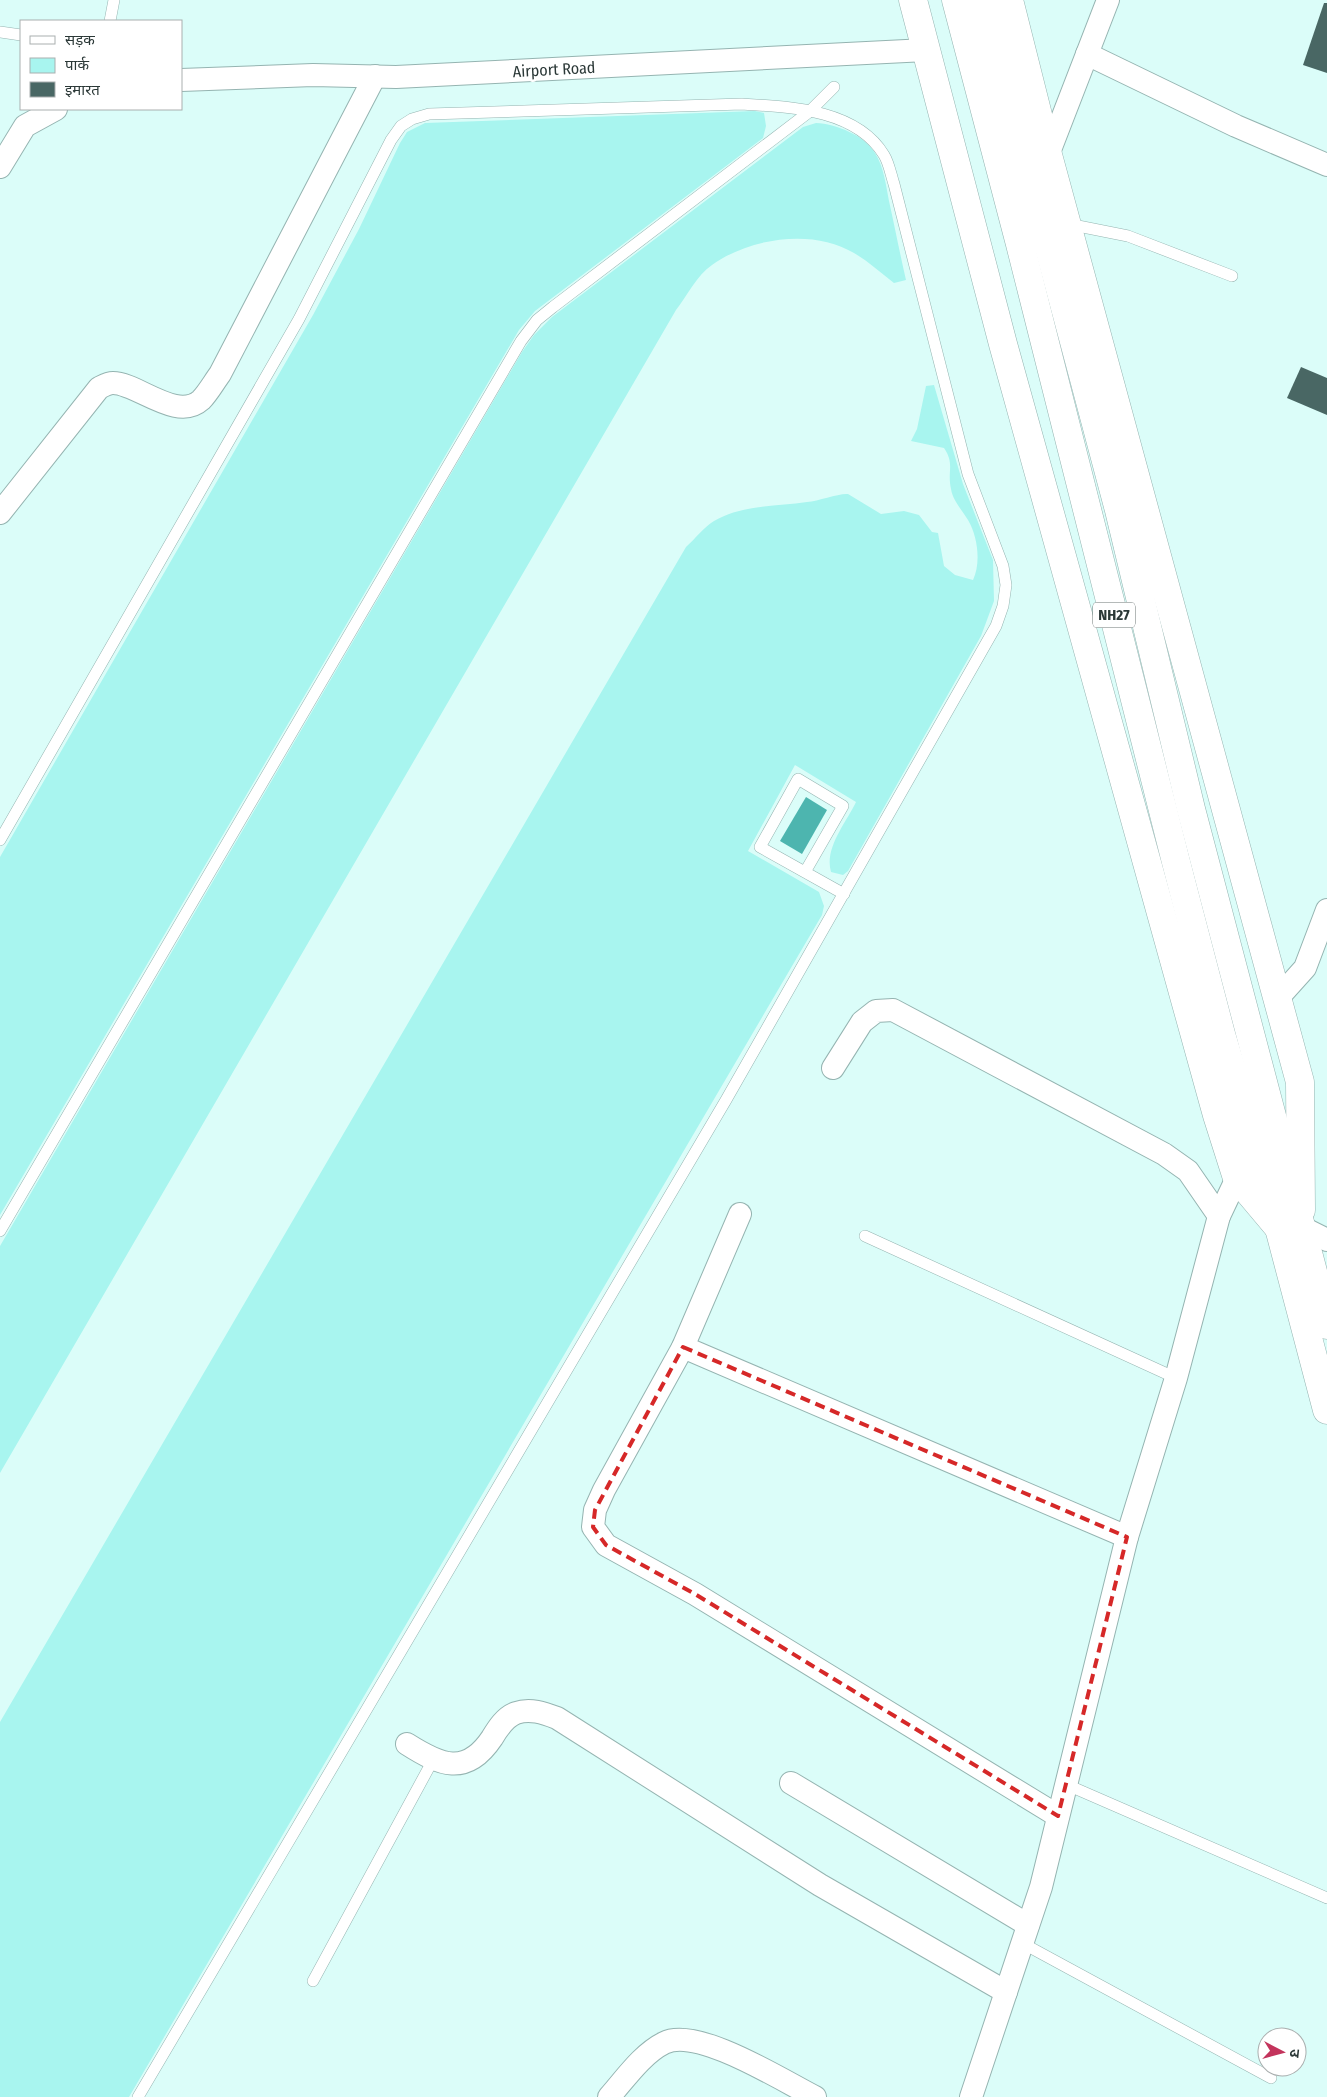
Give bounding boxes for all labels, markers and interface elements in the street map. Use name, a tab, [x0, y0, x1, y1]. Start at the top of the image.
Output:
legend	[20, 20, 182, 110]
text: सड़क	[65, 31, 95, 49]
text: पार्क	[65, 56, 89, 74]
street label: Airport Road	[512, 58, 596, 81]
text: इमारत	[65, 81, 100, 99]
road number: NH27	[1093, 602, 1135, 628]
north arrow	[1257, 2027, 1307, 2077]
text: उ	[1285, 2048, 1303, 2059]

